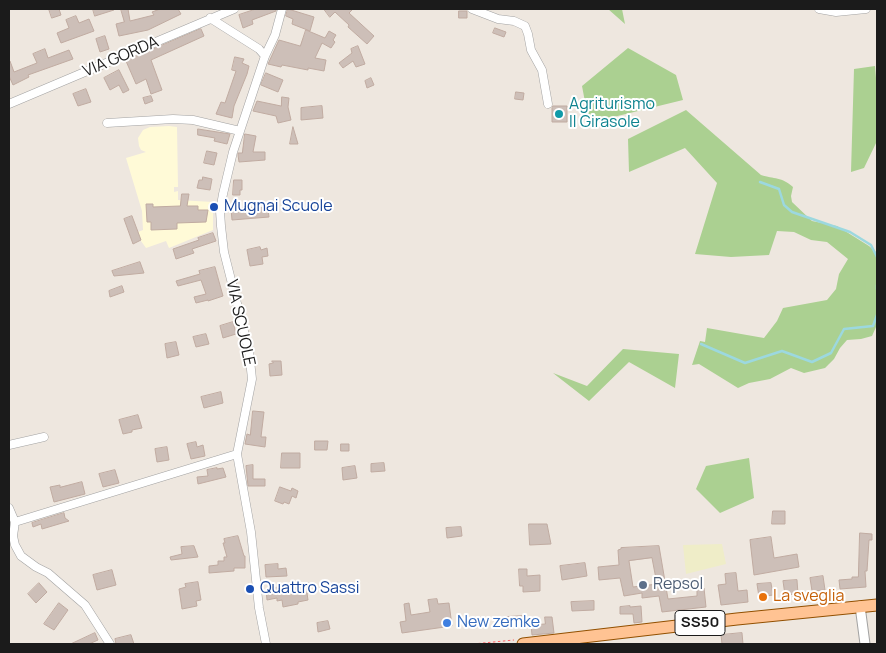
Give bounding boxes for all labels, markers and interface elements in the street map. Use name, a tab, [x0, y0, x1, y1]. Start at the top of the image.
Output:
street label: VIA GORDA	[80, 32, 162, 82]
place label: Agriturismo Il Girasole	[569, 95, 655, 133]
marker: Agriturismo Il Girasole	[553, 108, 565, 120]
place label: Mugnai Scuole	[224, 197, 333, 217]
marker: Mugnai Scuole	[208, 201, 220, 213]
street label: VIA SCUOLE	[221, 278, 259, 368]
place label: Repsol	[653, 575, 703, 595]
place label: Quattro Sassi	[260, 579, 359, 599]
marker: Repsol	[637, 579, 649, 591]
marker: Quattro Sassi	[244, 583, 256, 595]
place label: La sveglia	[773, 587, 844, 607]
marker: La sveglia	[757, 591, 769, 603]
road number: SS50	[675, 610, 725, 636]
place label: New zemke	[457, 613, 540, 633]
marker: New zemke	[441, 617, 453, 629]

